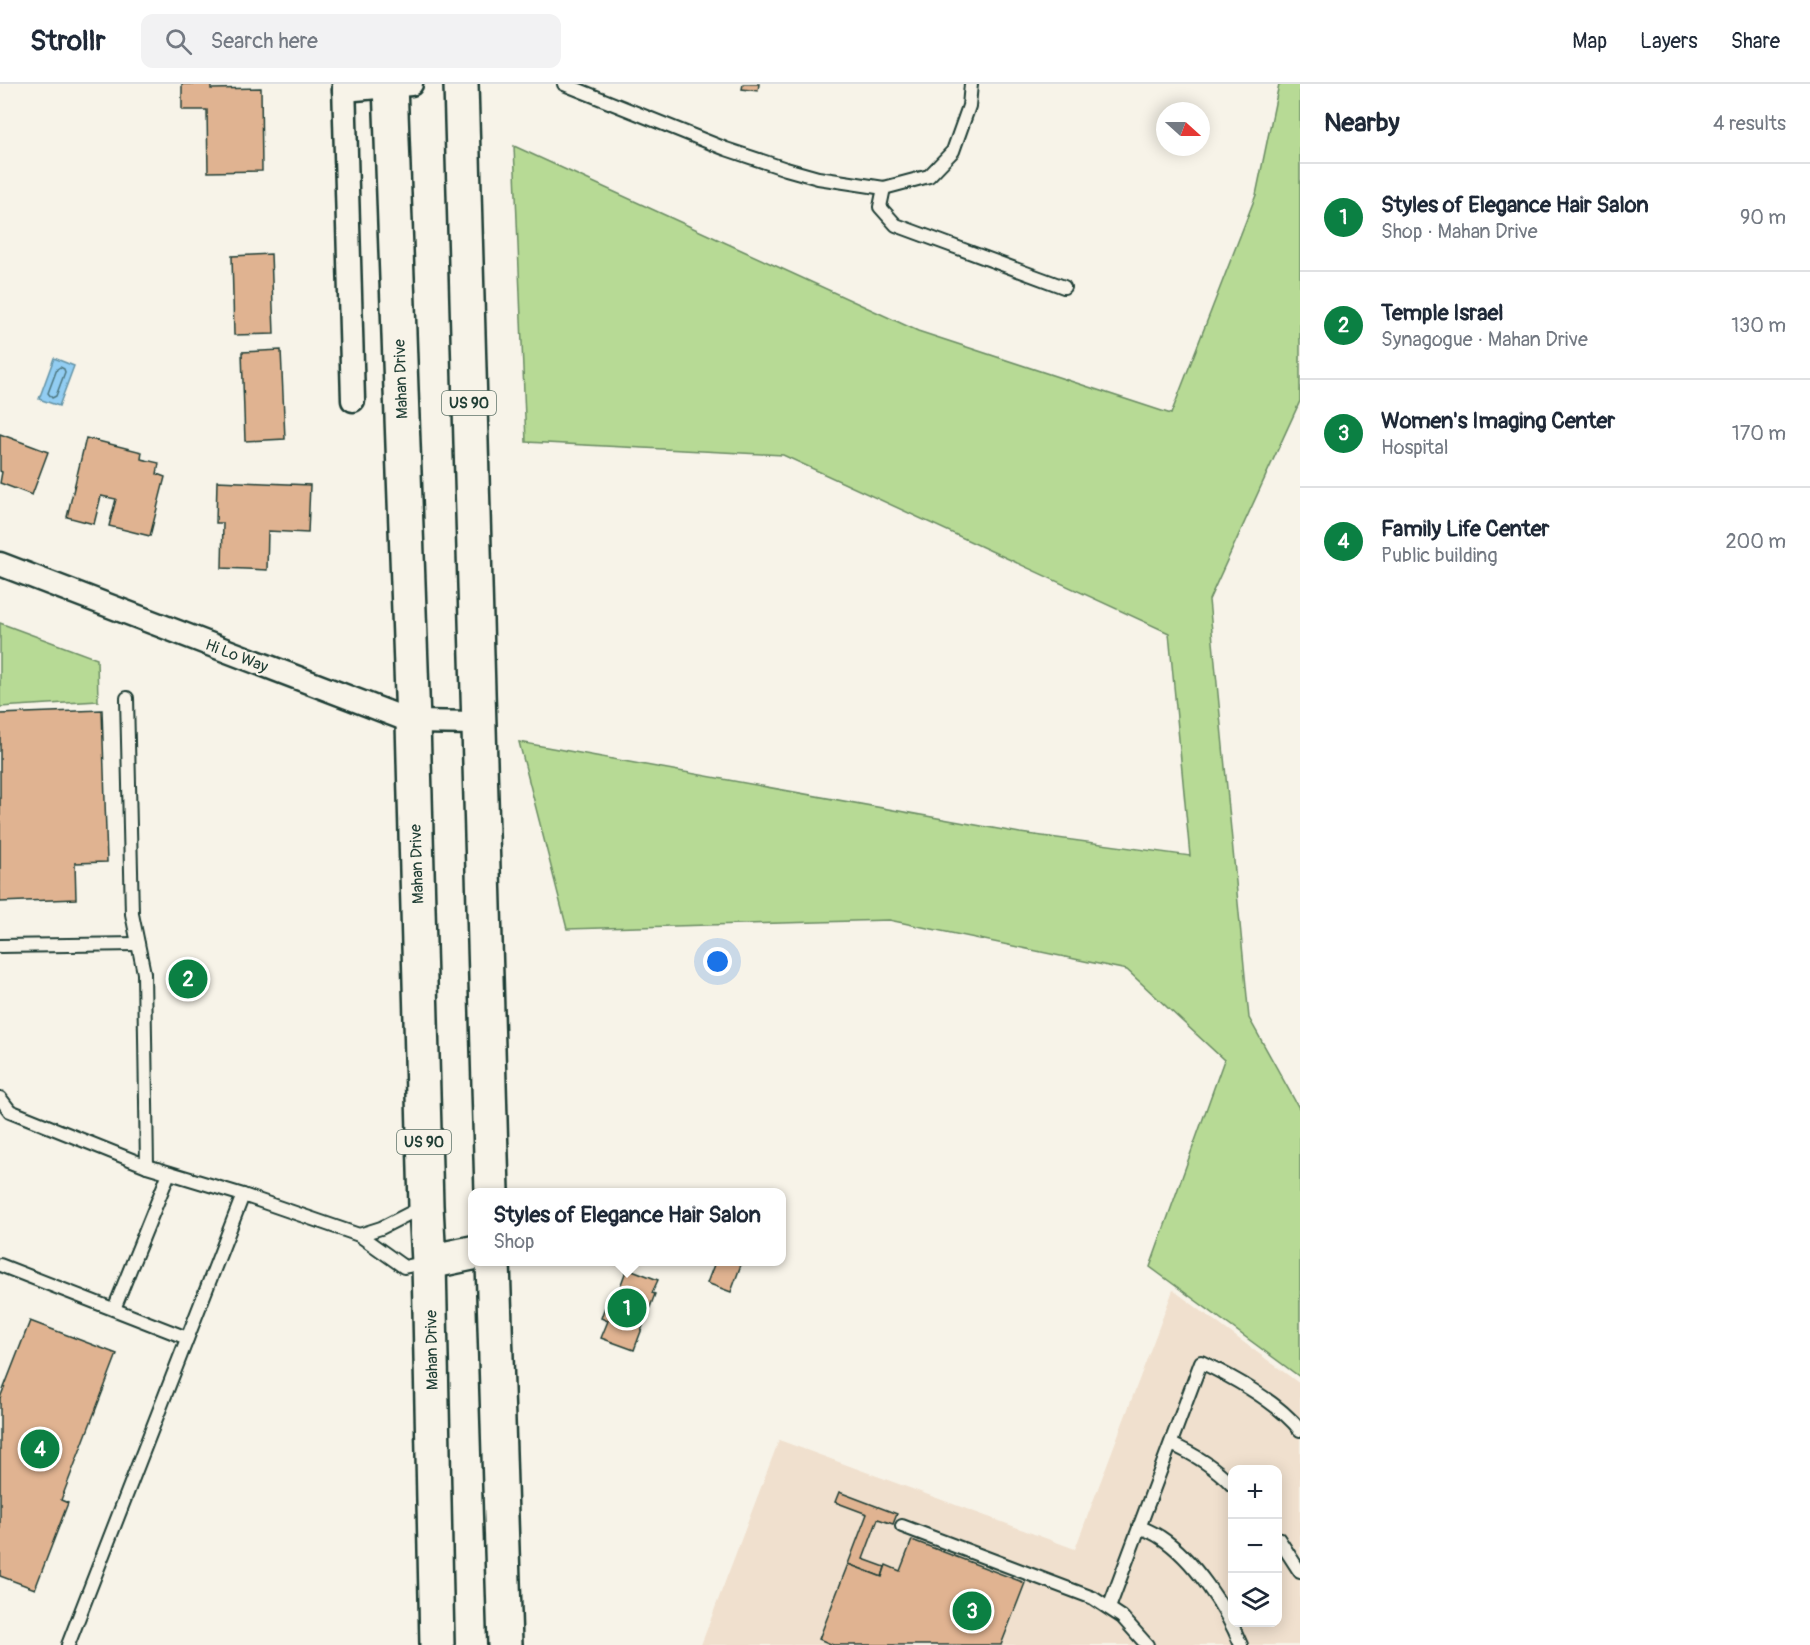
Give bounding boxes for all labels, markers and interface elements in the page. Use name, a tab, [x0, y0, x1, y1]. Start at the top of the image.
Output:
search box	[141, 14, 561, 68]
text: Strollr	[30, 24, 105, 59]
icon: search	[162, 25, 195, 58]
text: Search here	[210, 27, 318, 55]
text: Map	[1572, 28, 1607, 55]
text: Layers	[1640, 28, 1698, 55]
text: Share	[1731, 28, 1780, 55]
north arrow	[1156, 102, 1210, 156]
text: Nearby	[1324, 107, 1400, 139]
text: 4 results	[1713, 111, 1786, 136]
text: Styles of Elegance Hair Salon	[1381, 191, 1649, 219]
text: 1	[1340, 205, 1347, 230]
text: 90 m	[1740, 205, 1786, 230]
text: Shop · Mahan Drive	[1381, 219, 1538, 244]
text: Temple Israel	[1381, 299, 1504, 327]
text: 2	[1338, 313, 1349, 338]
text: 130 m	[1731, 313, 1786, 338]
text: Synagogue · Mahan Drive	[1381, 327, 1588, 352]
street label: Mahan Drive	[390, 338, 412, 419]
road number: US 90	[442, 391, 496, 415]
text: Women's Imaging Center	[1381, 407, 1615, 435]
text: 3	[1338, 421, 1349, 446]
text: 170 m	[1732, 421, 1786, 446]
text: Hospital	[1381, 435, 1448, 460]
text: Family Life Center	[1381, 515, 1549, 543]
text: 4	[1338, 529, 1349, 554]
text: 200 m	[1725, 529, 1786, 554]
text: Public building	[1381, 543, 1497, 568]
street label: Hi Lo Way	[202, 635, 271, 677]
street label: Mahan Drive	[406, 823, 428, 904]
your location	[703, 947, 732, 976]
pin: 2	[168, 956, 207, 1002]
road number: US 90	[397, 1130, 451, 1154]
popup	[468, 1188, 786, 1266]
text: Styles of Elegance Hair Salon	[493, 1201, 761, 1229]
text: Shop	[493, 1229, 535, 1254]
pin: 1	[608, 1286, 646, 1330]
street label: Mahan Drive	[421, 1310, 443, 1390]
pin: 4	[20, 1426, 60, 1472]
map controls	[1228, 1465, 1282, 1627]
button: +	[1228, 1465, 1282, 1519]
button: −	[1228, 1519, 1282, 1573]
button: layers	[1228, 1573, 1282, 1627]
pin: 3	[952, 1588, 992, 1634]

